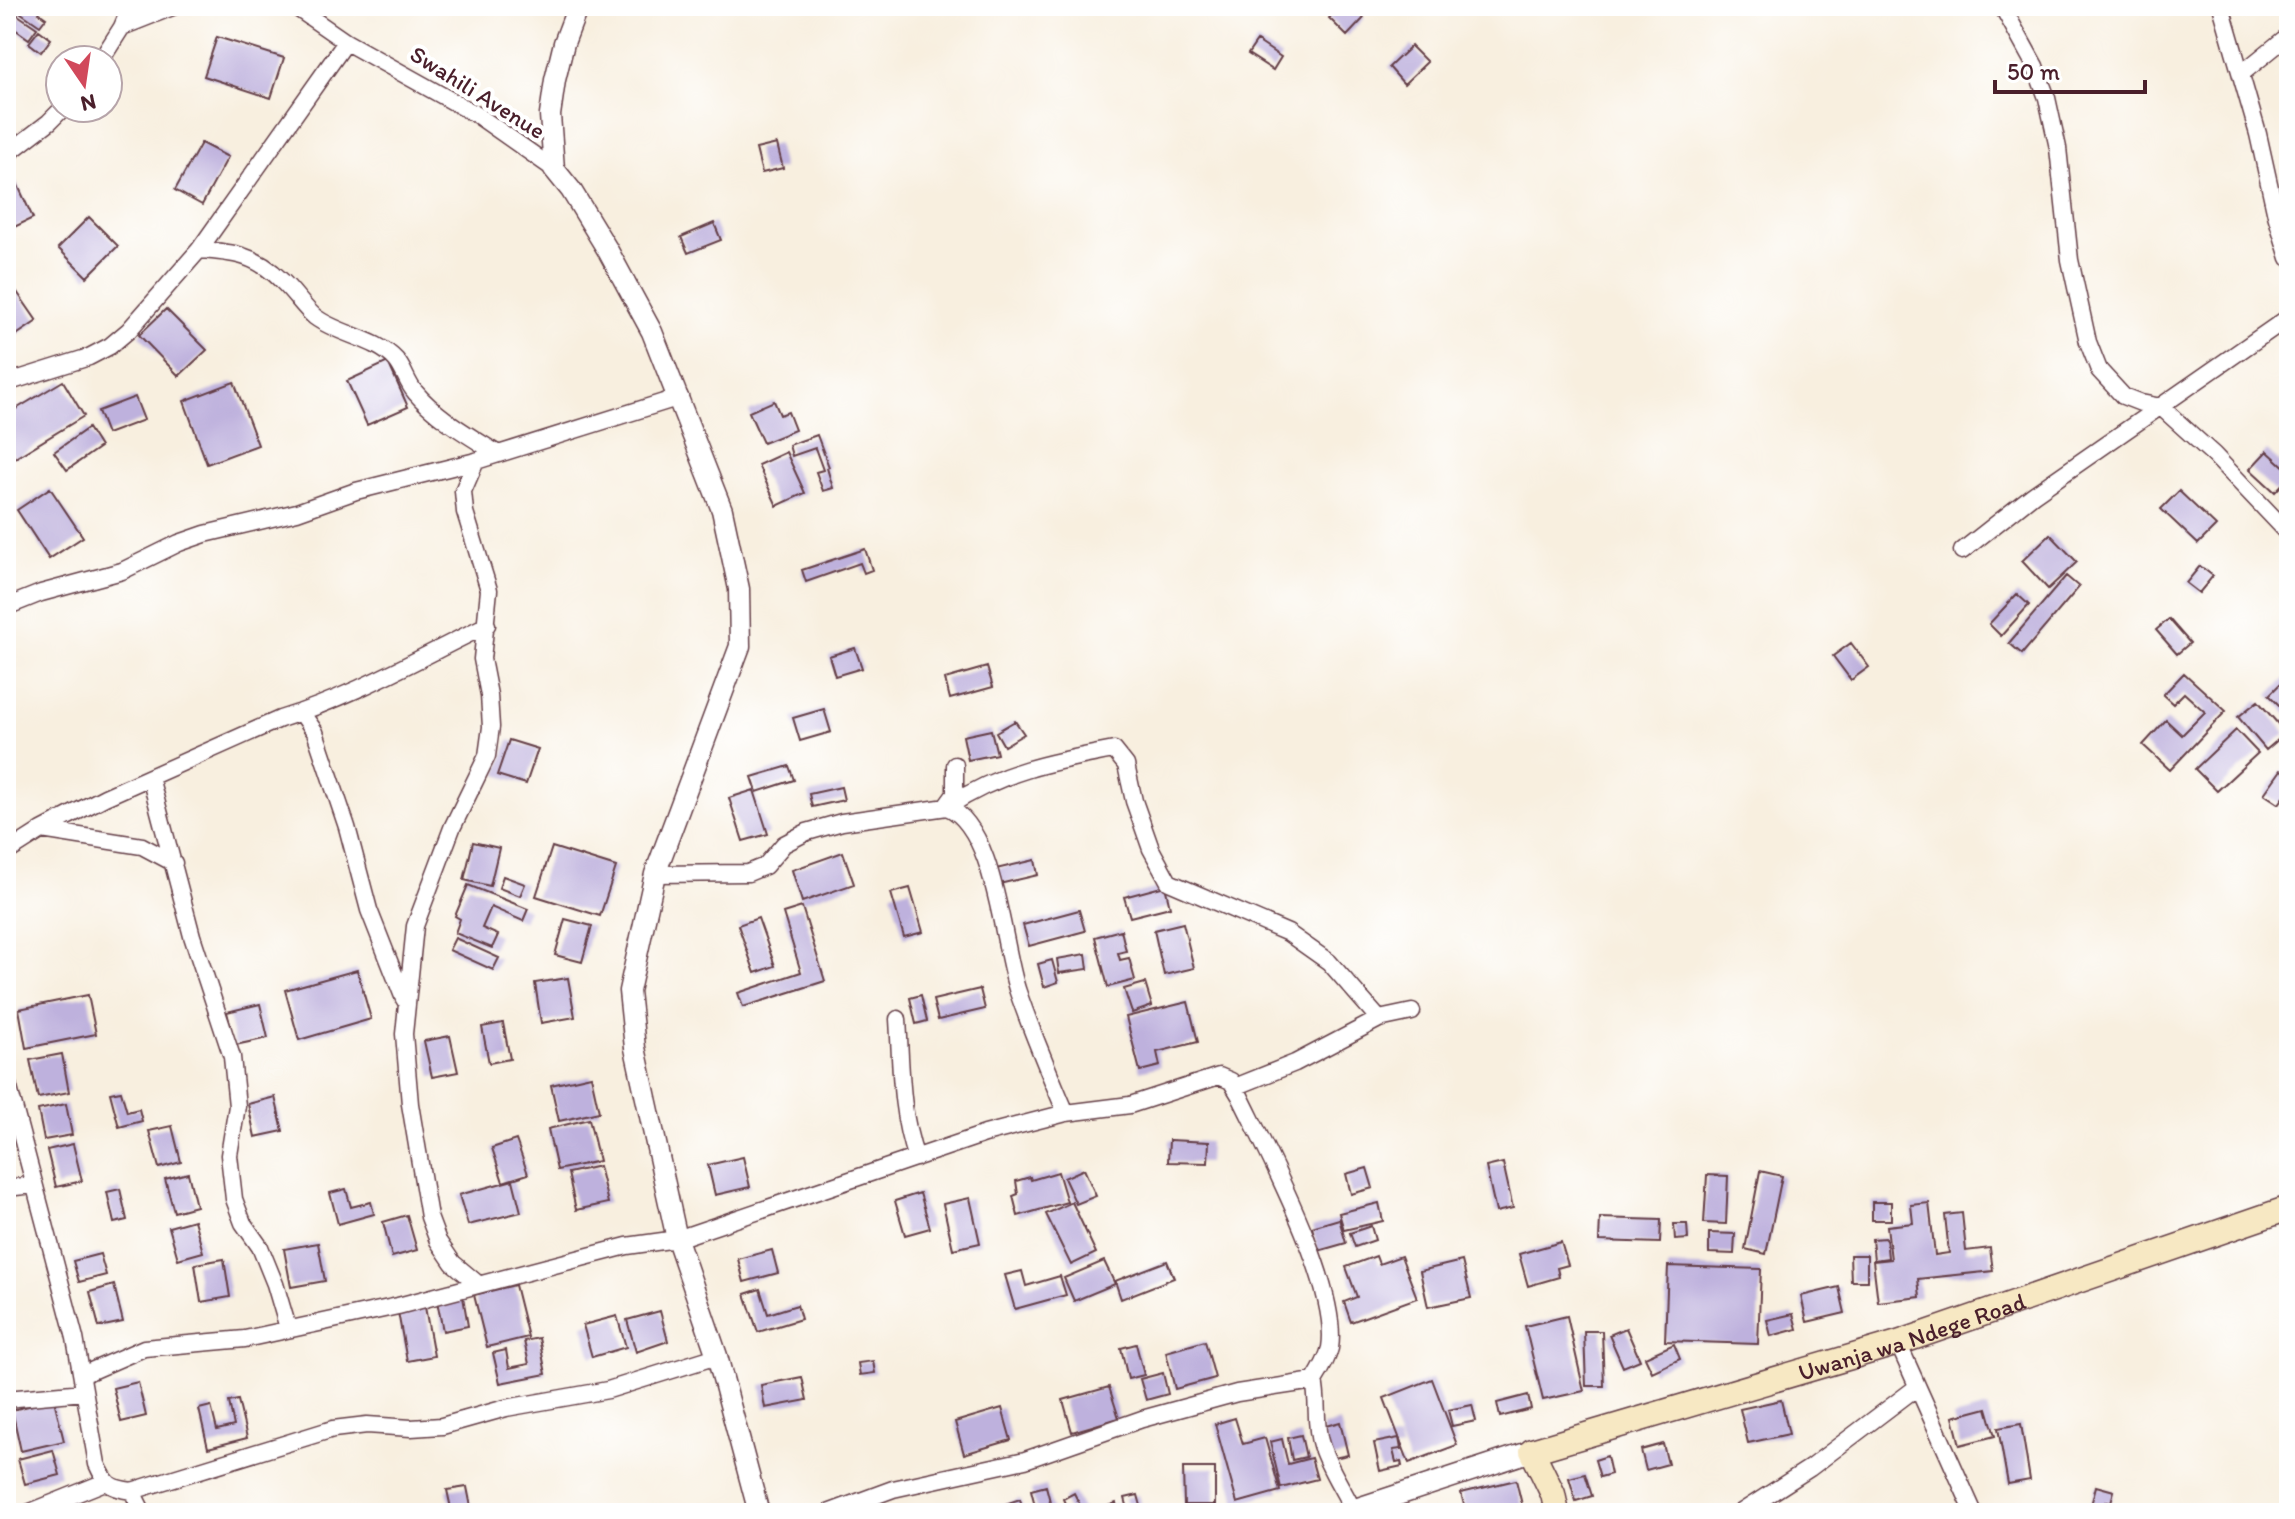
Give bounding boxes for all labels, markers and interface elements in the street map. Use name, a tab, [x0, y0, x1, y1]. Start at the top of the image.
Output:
street label: Swahili Avenue	[405, 39, 551, 145]
north arrow	[44, 44, 124, 124]
scale bar	[1995, 44, 2145, 94]
text: 50 m	[2007, 57, 2060, 86]
text: N	[78, 88, 99, 118]
street label: Uwanja wa Ndege Road	[1795, 1286, 2029, 1386]

